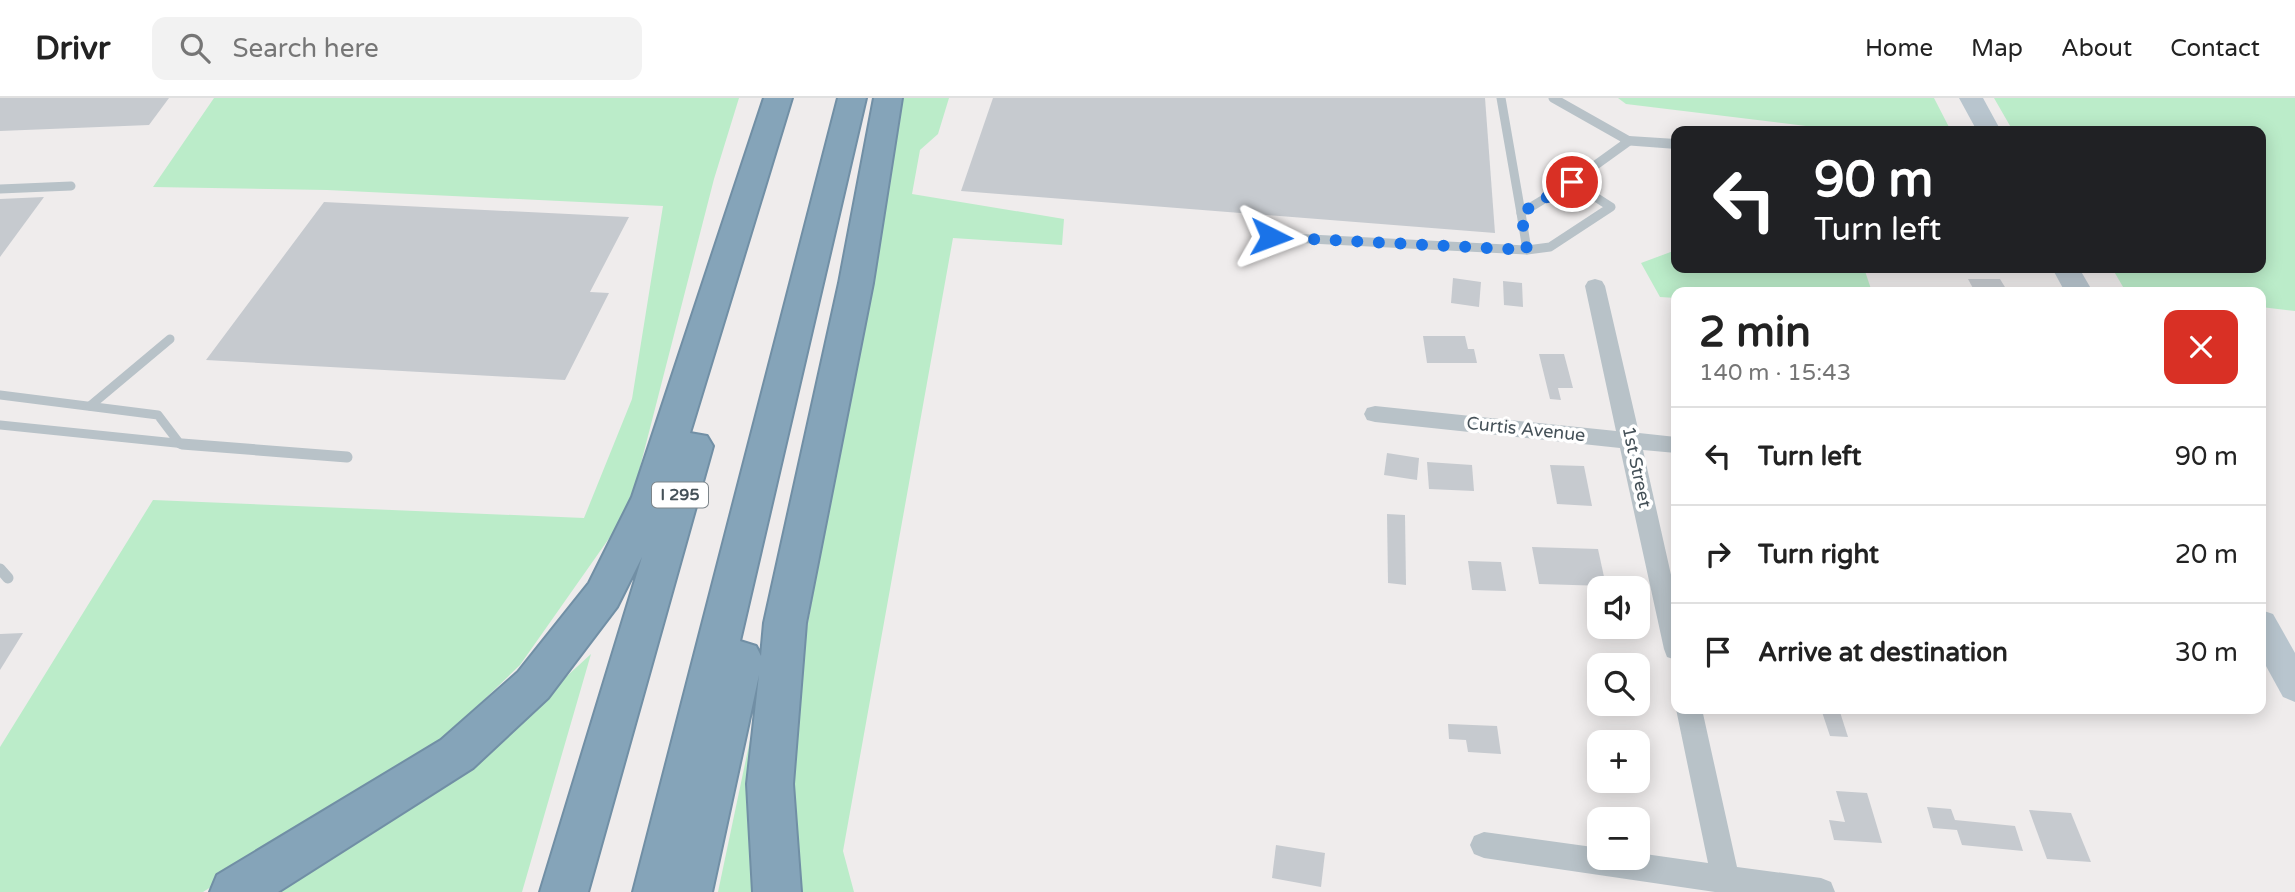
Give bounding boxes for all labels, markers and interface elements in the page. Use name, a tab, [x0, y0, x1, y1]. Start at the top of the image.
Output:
search box	[152, 17, 642, 80]
text: Drivr	[35, 29, 110, 68]
icon: search	[176, 29, 214, 67]
text: Search here	[232, 33, 379, 64]
text: Home	[1865, 34, 1933, 63]
text: Map	[1971, 34, 2023, 63]
text: About	[2061, 34, 2132, 63]
text: Contact	[2170, 34, 2260, 63]
text: 90 m	[1814, 151, 1933, 210]
pin	[1542, 152, 1602, 212]
icon: left	[1699, 154, 1790, 245]
icon: arrive	[1553, 163, 1591, 201]
position arrow	[1234, 200, 1308, 274]
text: Turn left	[1814, 211, 1941, 249]
text: 2 min	[1699, 307, 1811, 358]
button: close	[2164, 310, 2238, 384]
text: 140 m · 15:43	[1699, 359, 1851, 387]
street label: Curtis Avenue	[1466, 412, 1586, 446]
street label: 1st Street	[1618, 424, 1656, 510]
icon: left	[1699, 437, 1737, 475]
text: Turn left	[1758, 441, 1861, 472]
text: 90 m	[2175, 441, 2238, 472]
road number: I 295	[652, 482, 708, 508]
icon: right	[1699, 535, 1737, 573]
text: Turn right	[1758, 539, 1879, 570]
text: 20 m	[2175, 539, 2238, 570]
map controls	[1587, 576, 1650, 870]
button: sound	[1587, 576, 1650, 639]
icon: arrive	[1699, 633, 1737, 671]
text: Arrive at destination	[1758, 637, 2008, 668]
text: 30 m	[2175, 637, 2238, 668]
button: search	[1587, 653, 1650, 716]
button: +	[1587, 730, 1650, 793]
button: −	[1587, 807, 1650, 870]

